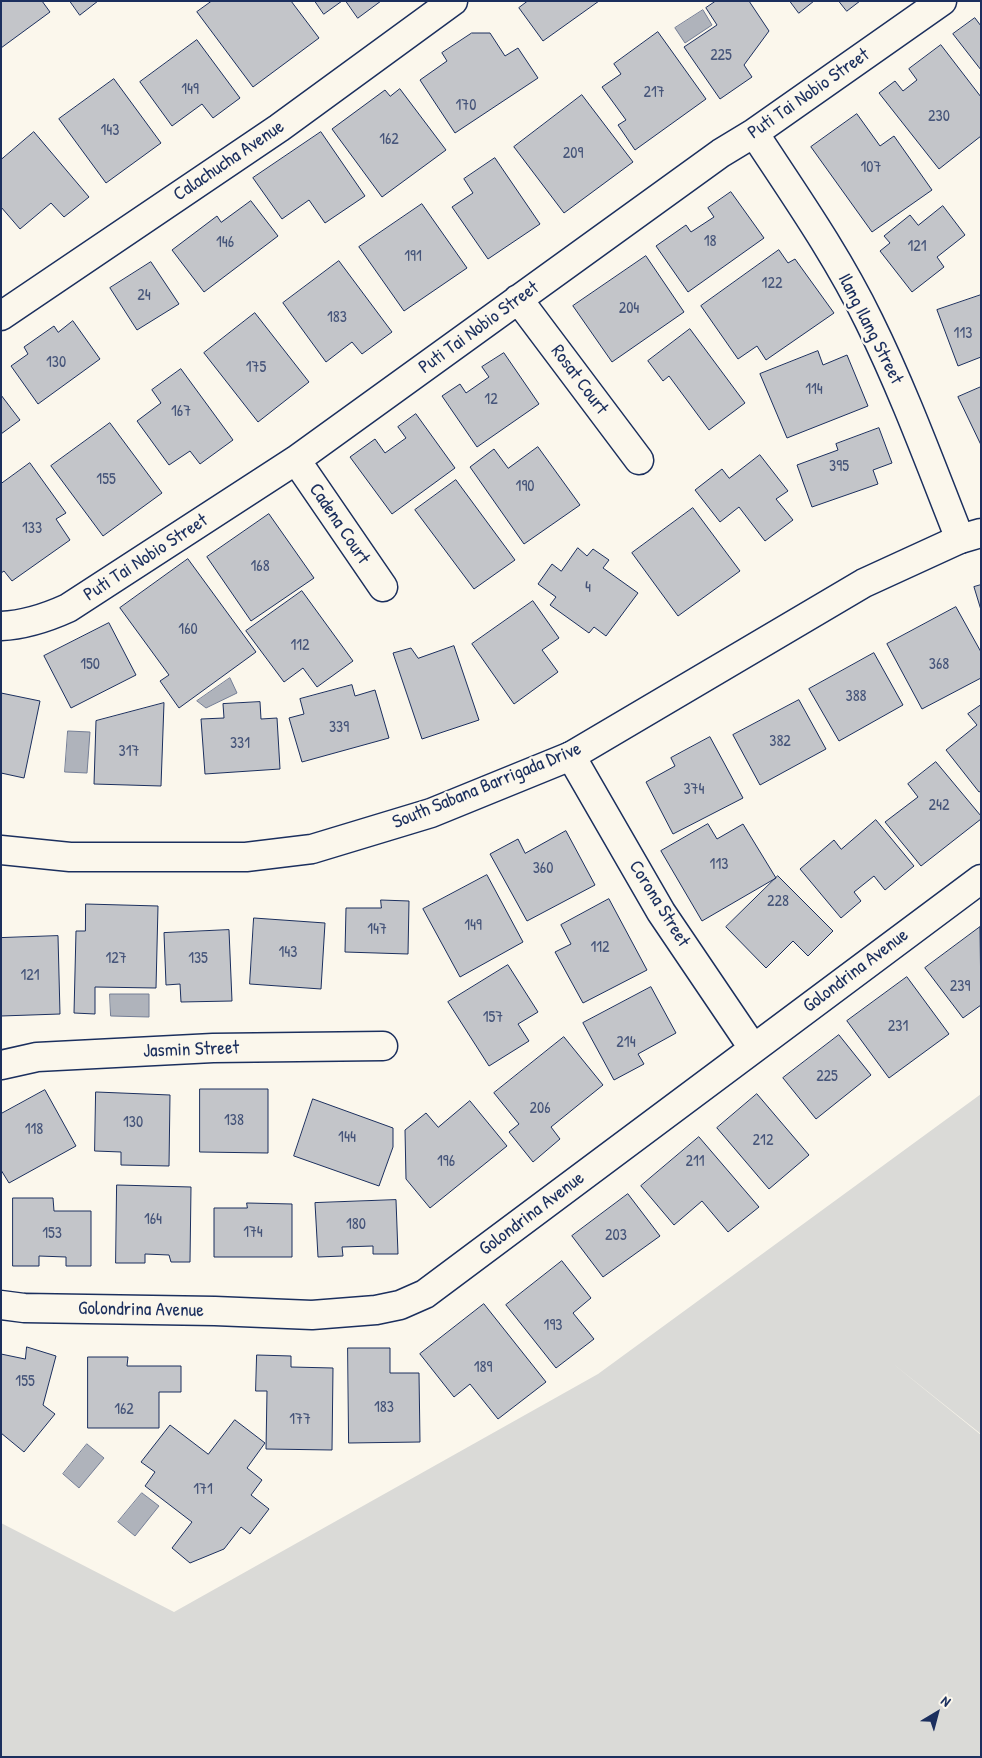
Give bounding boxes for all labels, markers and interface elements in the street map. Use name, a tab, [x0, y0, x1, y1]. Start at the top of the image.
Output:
street label: Puti Tai Nobio Street	[744, 44, 874, 144]
house number: 225	[710, 46, 732, 66]
house number: 149	[181, 80, 199, 100]
house number: 217	[643, 83, 665, 103]
house number: 170	[456, 96, 476, 116]
house number: 230	[928, 107, 950, 127]
street label: Calachucha Avenue	[169, 116, 289, 206]
house number: 143	[101, 121, 119, 141]
house number: 162	[379, 130, 399, 150]
house number: 209	[563, 144, 583, 164]
house number: 107	[861, 158, 881, 178]
house number: 18	[704, 232, 716, 252]
house number: 146	[216, 233, 234, 253]
house number: 121	[907, 237, 927, 257]
house number: 191	[404, 247, 422, 267]
street label: Ilang Ilang Street	[832, 270, 908, 388]
house number: 122	[762, 274, 782, 294]
street label: Puti Tai Nobio Street	[414, 277, 544, 379]
house number: 24	[137, 286, 151, 306]
house number: 204	[619, 299, 639, 319]
house number: 183	[327, 308, 347, 328]
house number: 113	[954, 324, 972, 344]
street label: Rosat Court	[545, 341, 613, 419]
house number: 130	[46, 353, 66, 373]
house number: 175	[246, 358, 266, 378]
house number: 114	[805, 380, 823, 400]
house number: 12	[484, 390, 498, 410]
house number: 167	[171, 402, 191, 422]
house number: 395	[829, 457, 849, 477]
house number: 155	[96, 470, 116, 490]
house number: 190	[516, 477, 534, 497]
street label: Cadena Court	[304, 479, 374, 569]
street label: Puti Tai Nobio Street	[80, 510, 212, 606]
house number: 133	[22, 519, 42, 539]
house number: 168	[250, 557, 270, 577]
house number: 4	[585, 578, 591, 598]
house number: 160	[178, 620, 198, 640]
house number: 112	[290, 636, 310, 656]
house number: 150	[80, 655, 100, 675]
house number: 368	[929, 655, 949, 675]
house number: 388	[845, 687, 867, 707]
house number: 339	[329, 718, 349, 738]
house number: 382	[769, 732, 791, 752]
house number: 331	[230, 734, 250, 754]
street label: South Sabana Barrigada Drive	[389, 738, 585, 834]
house number: 317	[119, 742, 139, 762]
house number: 374	[683, 780, 705, 800]
house number: 242	[929, 796, 949, 816]
house number: 113	[710, 855, 728, 875]
street label: Corona Street	[623, 857, 695, 951]
house number: 360	[533, 859, 553, 879]
house number: 228	[767, 892, 789, 912]
house number: 149	[464, 916, 482, 936]
house number: 147	[367, 920, 387, 940]
street label: Golondrina Avenue	[799, 924, 913, 1018]
house number: 112	[590, 938, 610, 958]
house number: 143	[279, 943, 297, 963]
house number: 127	[105, 949, 127, 969]
house number: 135	[188, 949, 208, 969]
house number: 121	[20, 966, 40, 986]
house number: 239	[950, 977, 970, 997]
house number: 157	[483, 1008, 503, 1028]
house number: 231	[888, 1017, 908, 1037]
house number: 214	[616, 1033, 636, 1053]
street label: Jasmin Street	[143, 1037, 239, 1063]
house number: 225	[816, 1067, 838, 1087]
house number: 206	[529, 1099, 551, 1119]
house number: 138	[224, 1111, 244, 1131]
house number: 130	[123, 1113, 143, 1133]
house number: 118	[25, 1120, 43, 1140]
house number: 144	[338, 1128, 356, 1148]
house number: 212	[753, 1131, 773, 1151]
house number: 196	[437, 1152, 455, 1172]
house number: 211	[685, 1152, 705, 1172]
street label: Golondrina Avenue	[475, 1167, 589, 1261]
house number: 164	[144, 1210, 162, 1230]
house number: 180	[346, 1215, 366, 1235]
house number: 174	[243, 1223, 263, 1243]
house number: 153	[42, 1224, 62, 1244]
house number: 203	[605, 1226, 627, 1246]
street label: Golondrina Avenue	[78, 1298, 204, 1322]
house number: 193	[544, 1316, 562, 1336]
house number: 189	[474, 1358, 492, 1378]
house number: 155	[15, 1372, 35, 1392]
house number: 183	[374, 1398, 394, 1418]
house number: 162	[114, 1400, 134, 1420]
house number: 177	[289, 1410, 311, 1430]
house number: 171	[193, 1480, 213, 1500]
north arrow	[912, 1688, 962, 1738]
text: N	[938, 1691, 955, 1710]

